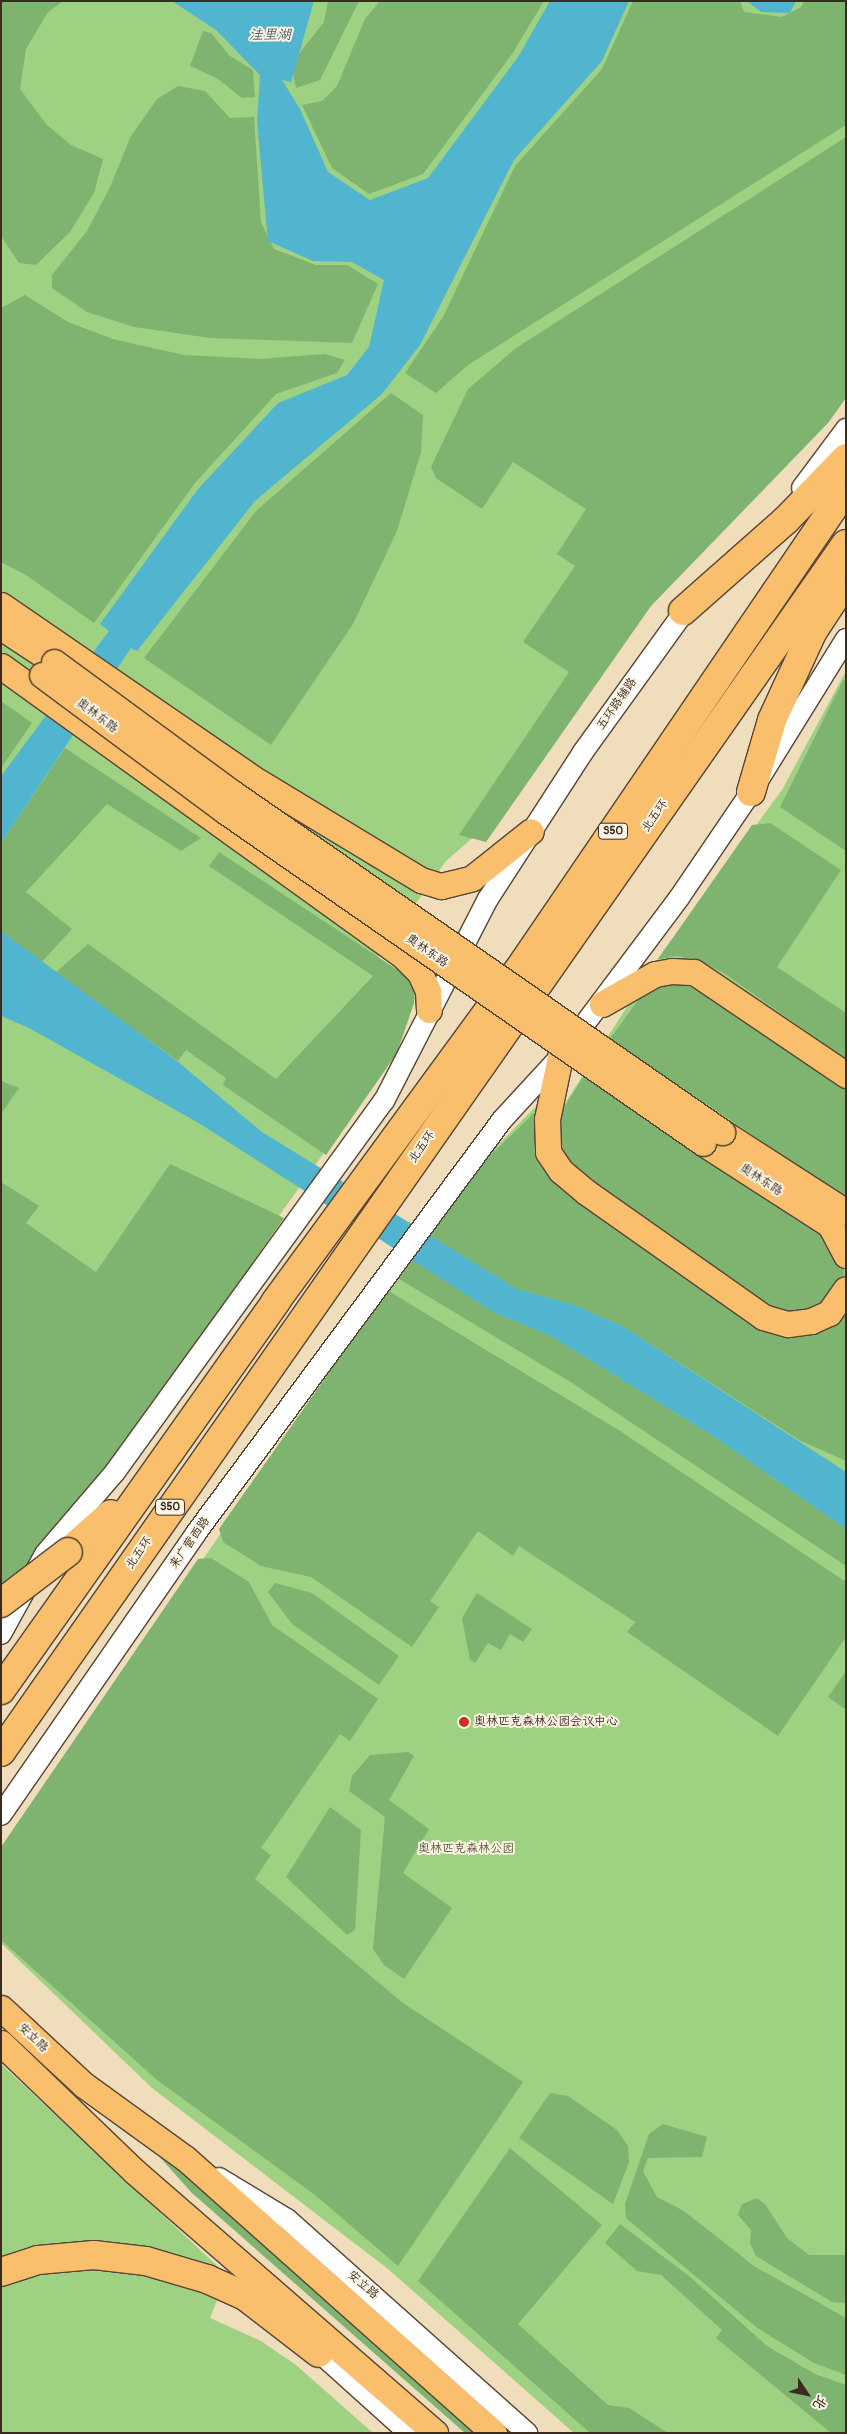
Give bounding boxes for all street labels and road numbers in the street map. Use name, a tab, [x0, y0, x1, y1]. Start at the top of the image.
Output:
street label: 五环路辅路	[594, 675, 640, 733]
street label: 奥林东路	[73, 696, 121, 736]
street label: 北五环	[639, 797, 671, 835]
road number: S50	[598, 822, 628, 839]
street label: 奥林东路	[403, 931, 451, 971]
street label: 北五环	[406, 1128, 438, 1166]
street label: 奥林东路	[737, 1161, 785, 1199]
road number: S50	[155, 1498, 185, 1515]
street label: 来广营西路	[167, 1514, 213, 1572]
street label: 北五环	[123, 1534, 155, 1572]
street label: 安立路	[15, 2020, 51, 2056]
street label: 安立路	[345, 2268, 381, 2302]

